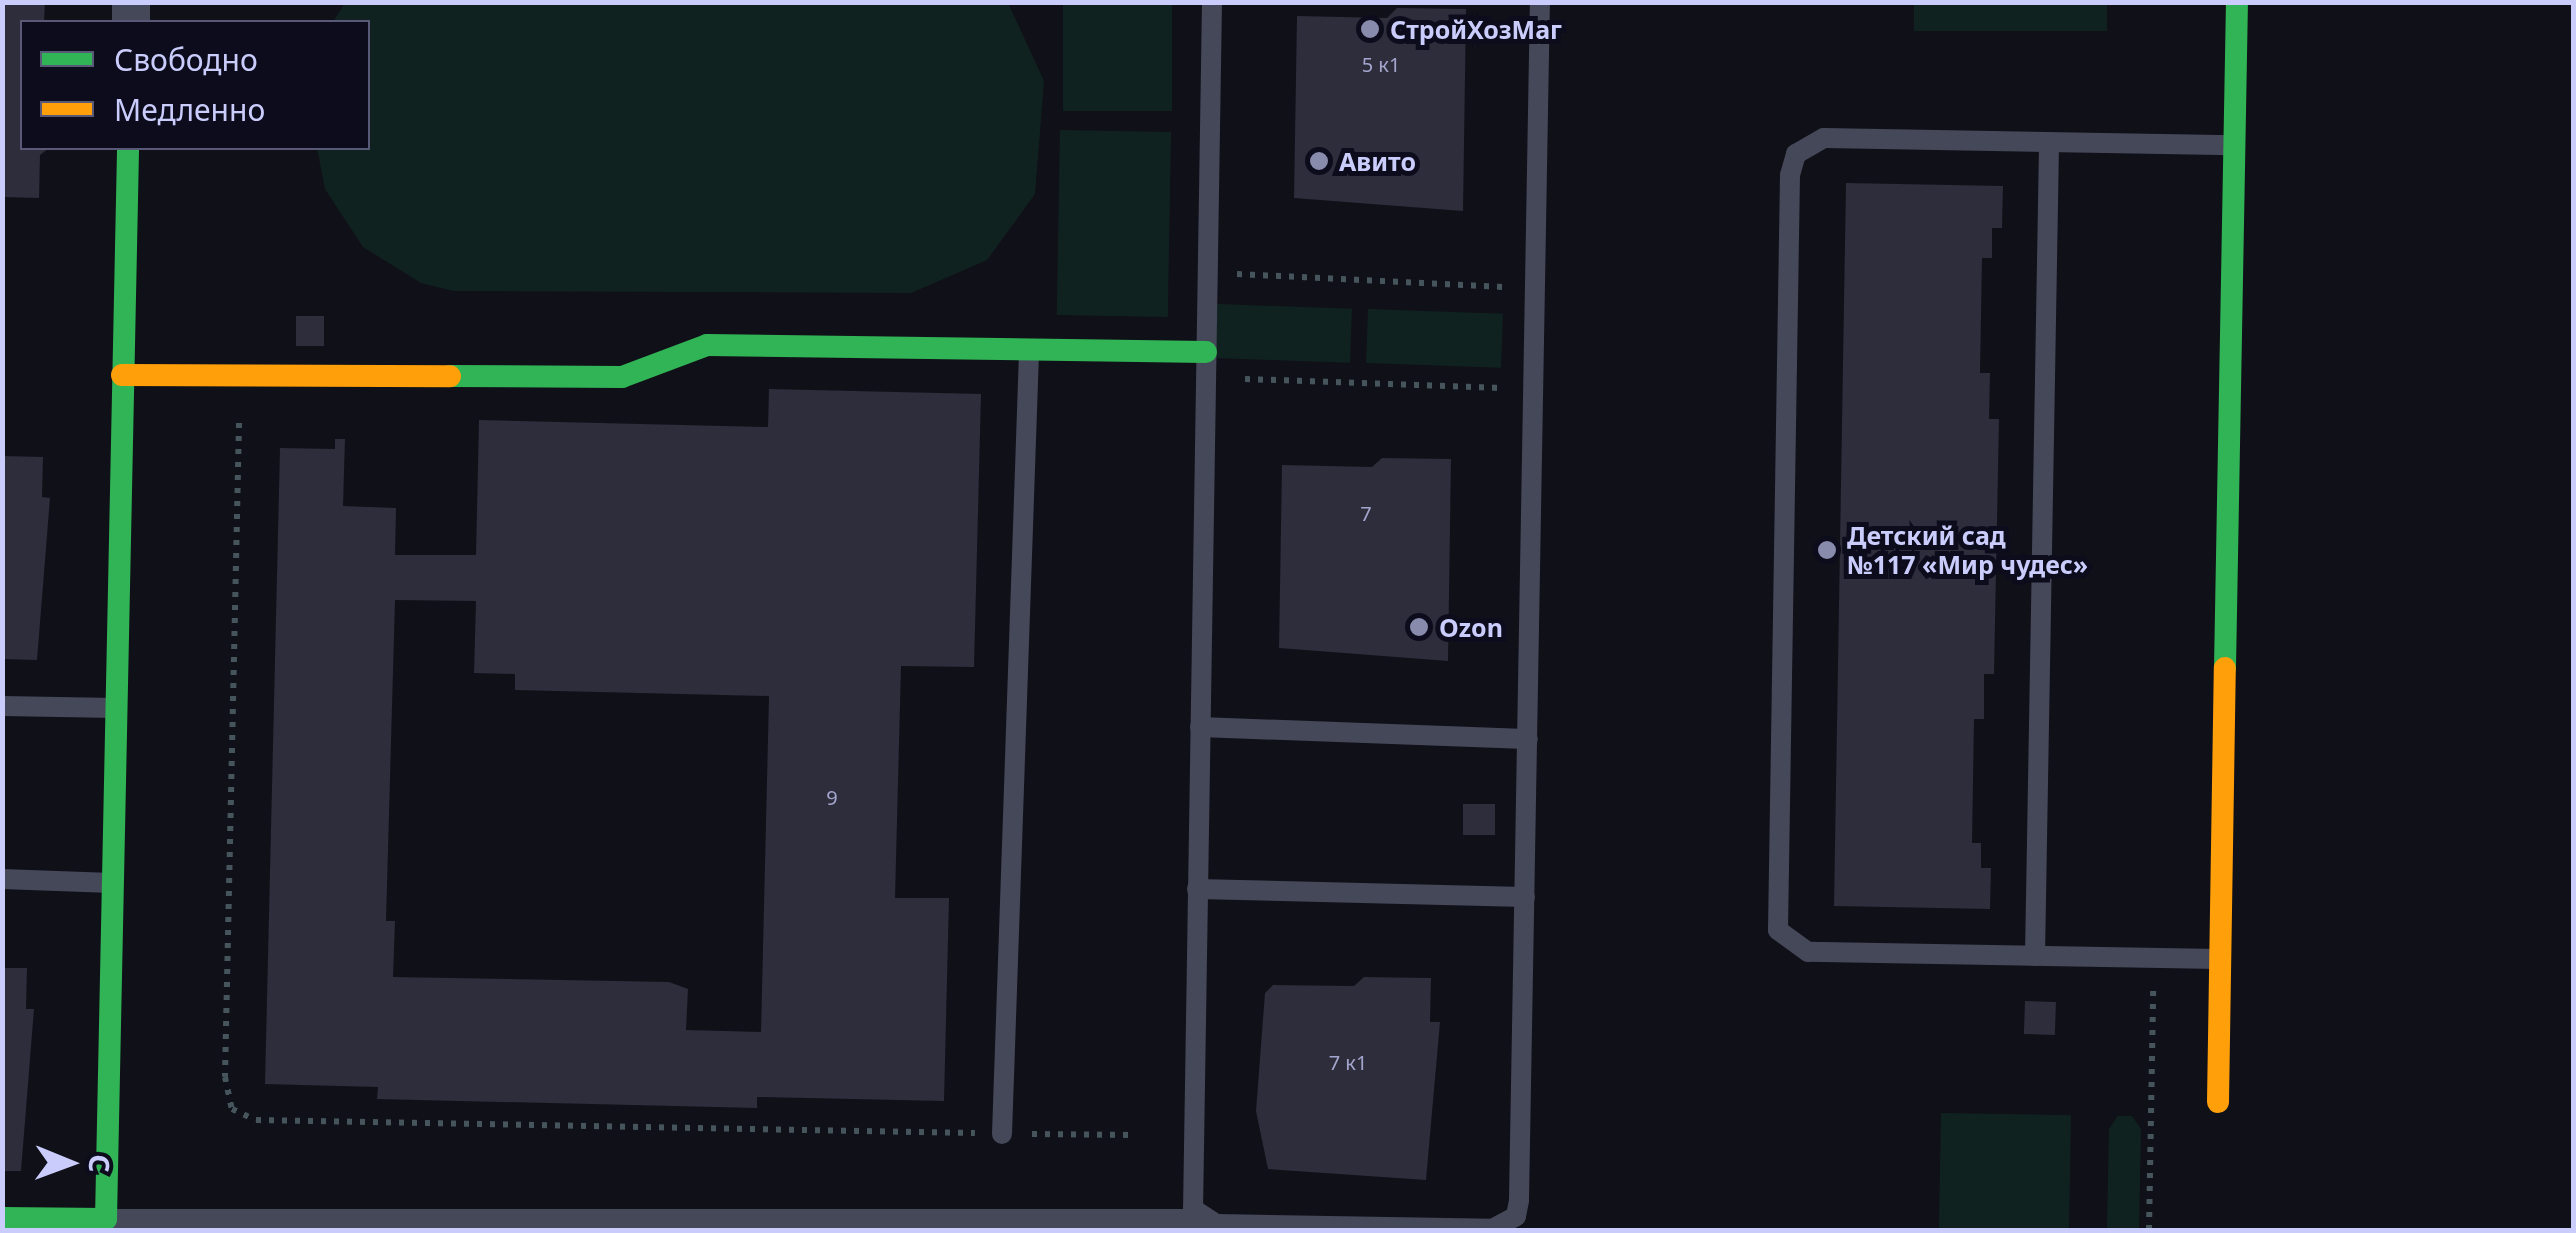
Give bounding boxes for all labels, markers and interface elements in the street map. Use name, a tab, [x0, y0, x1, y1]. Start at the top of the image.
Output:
place label: СтройХозМаг	[1390, 14, 1562, 44]
marker: СтройХозМаг	[1359, 18, 1381, 40]
legend	[20, 20, 370, 150]
text: Свободно	[114, 39, 258, 80]
house number: 5 к1	[1362, 52, 1400, 76]
text: Медленно	[114, 89, 265, 130]
place label: Авито	[1339, 146, 1416, 176]
marker: Авито	[1308, 150, 1330, 172]
house number: 7	[1360, 501, 1372, 525]
place label: Детский сад №117 «Мир чудес»	[1847, 521, 2088, 580]
marker: Детский сад №117 «Мир чудес»	[1816, 539, 1838, 561]
place label: Ozon	[1439, 612, 1503, 642]
marker: Ozon	[1408, 616, 1430, 638]
house number: 9	[826, 785, 838, 809]
house number: 7 к1	[1329, 1050, 1367, 1074]
north arrow	[20, 1113, 120, 1213]
text: С	[81, 1154, 119, 1173]

